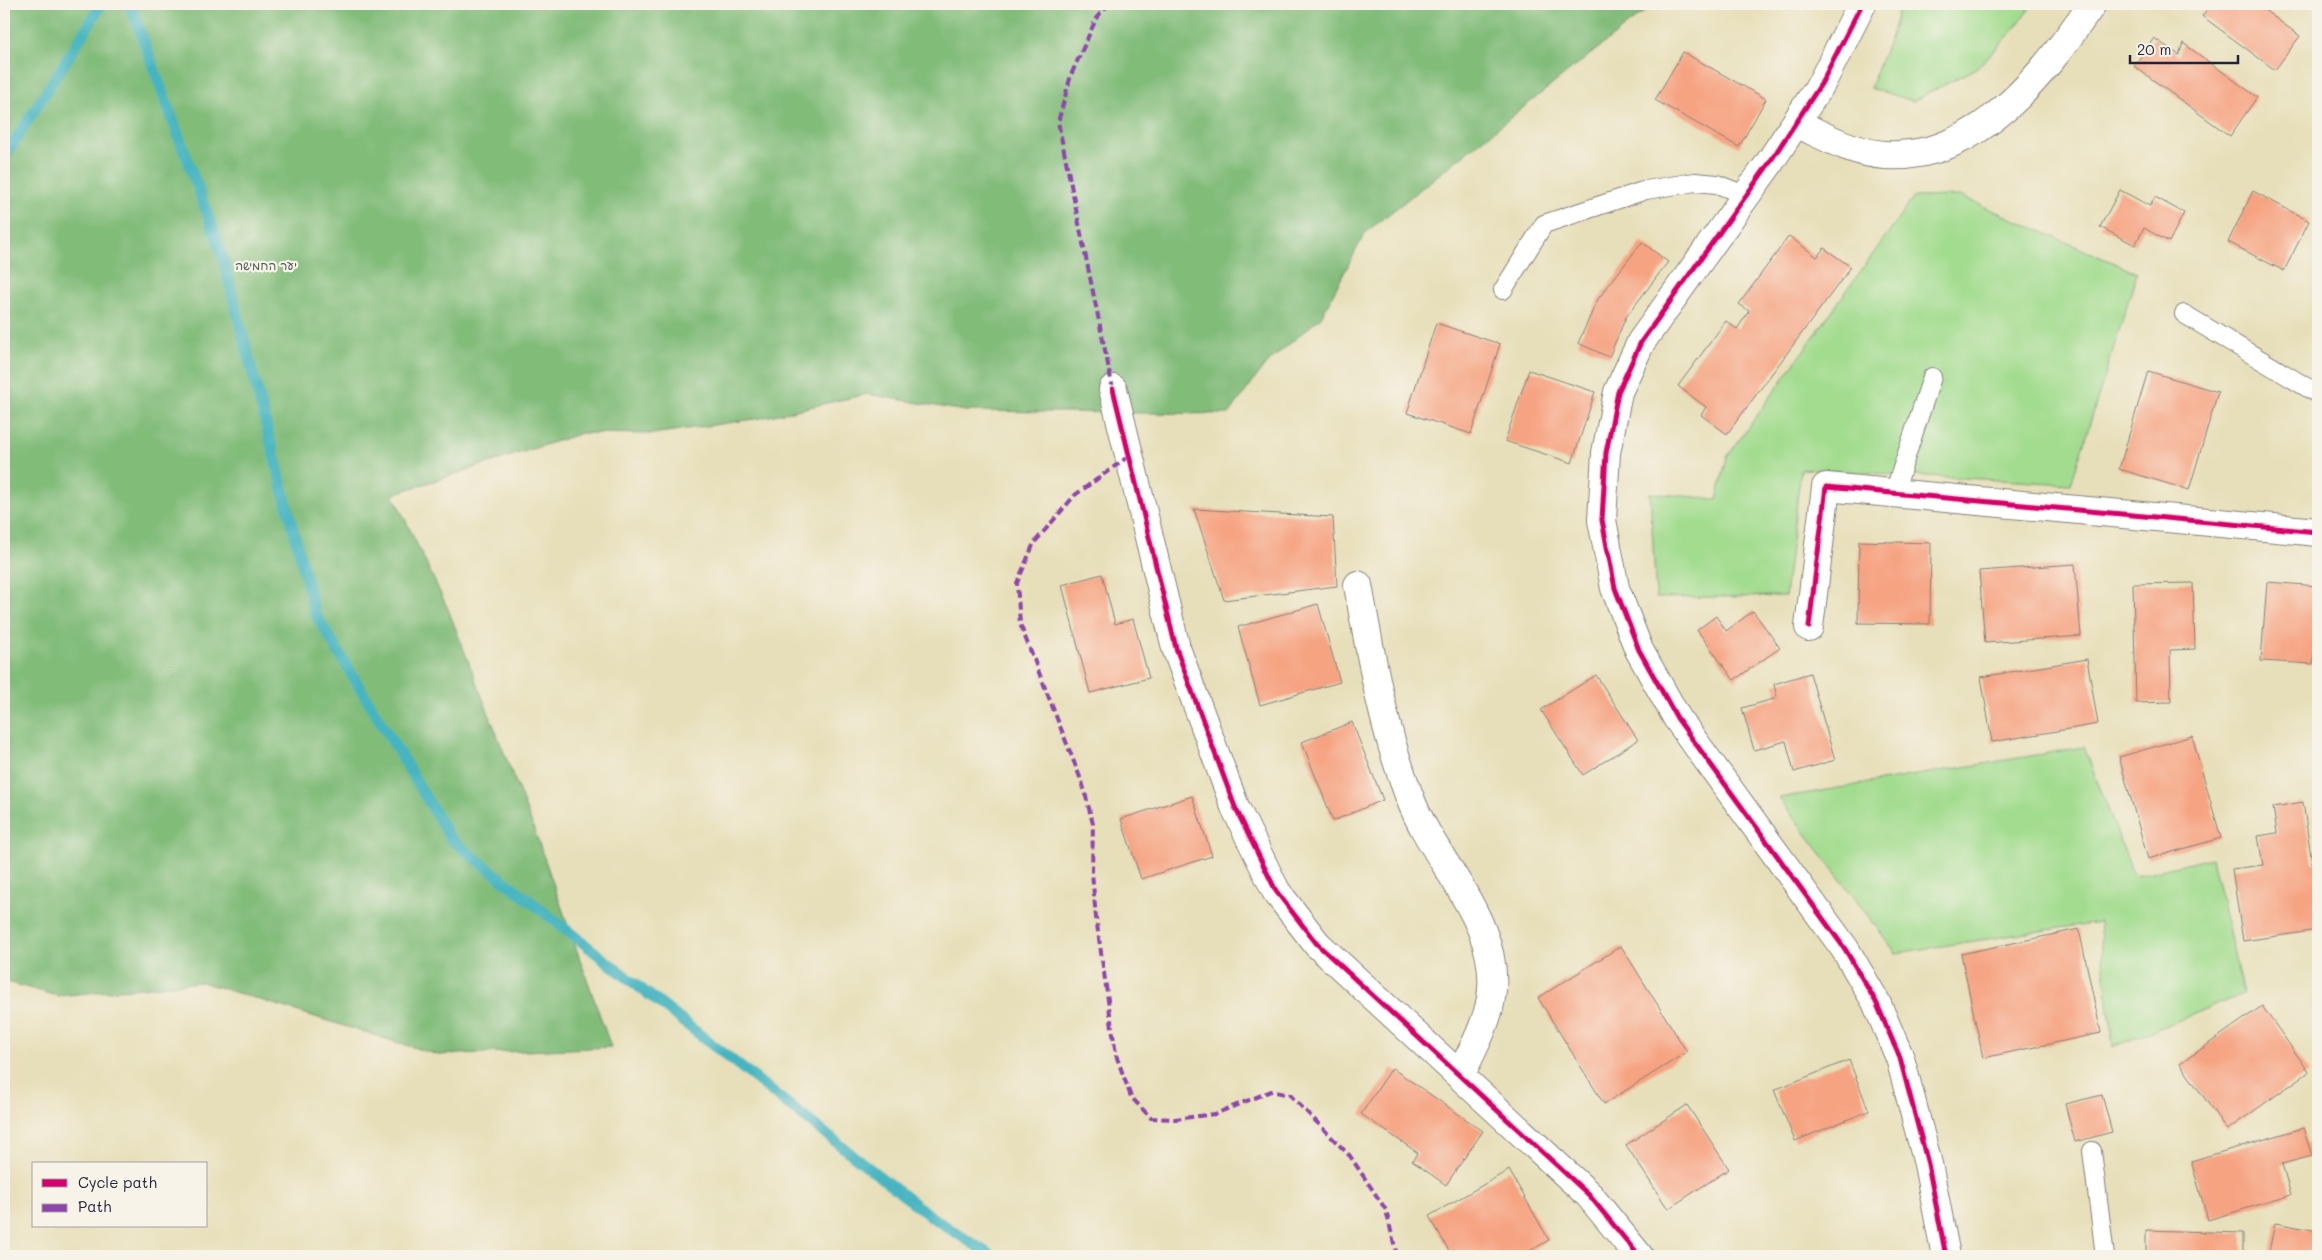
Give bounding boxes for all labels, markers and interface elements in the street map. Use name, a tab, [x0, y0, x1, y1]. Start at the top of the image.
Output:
scale bar	[2130, 32, 2237, 64]
text: 20 m	[2137, 39, 2171, 59]
park label: יער החמישה	[235, 257, 297, 273]
legend	[32, 1162, 208, 1228]
text: Cycle path	[78, 1172, 157, 1192]
text: Path	[78, 1196, 112, 1216]

